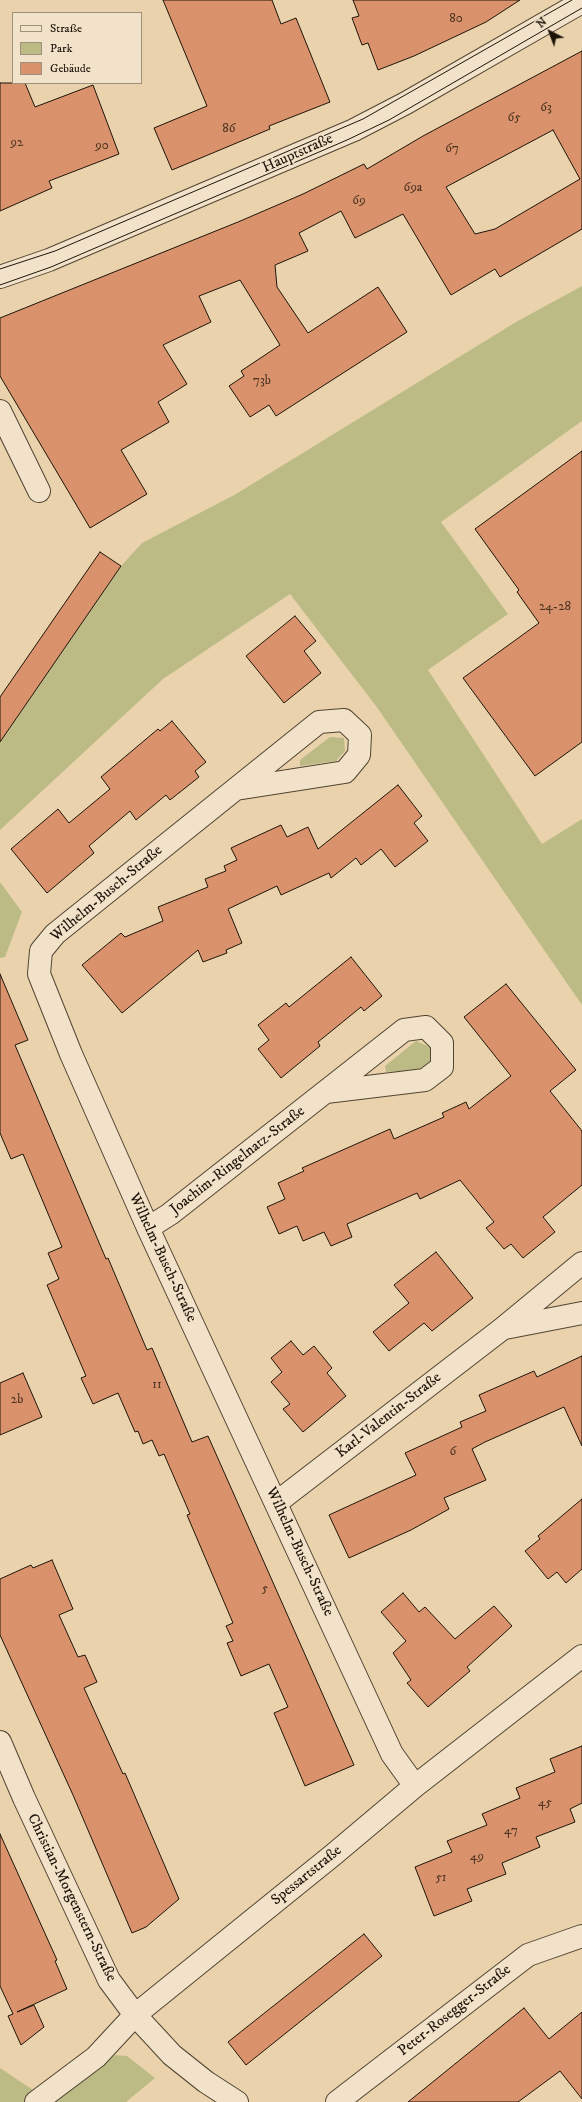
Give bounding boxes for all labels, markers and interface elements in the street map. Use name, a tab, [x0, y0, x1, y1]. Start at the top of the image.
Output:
house number: 80	[449, 11, 463, 27]
legend	[12, 12, 142, 84]
north arrow	[530, 12, 570, 52]
text: N	[534, 15, 550, 31]
text: Straße	[50, 21, 82, 36]
text: Park	[50, 41, 72, 56]
text: Gebäude	[50, 61, 91, 76]
house number: 63	[540, 100, 552, 116]
house number: 65	[507, 110, 521, 126]
house number: 86	[222, 121, 236, 137]
street label: Hauptstraße	[260, 130, 336, 178]
house number: 92	[11, 135, 23, 151]
house number: 90	[95, 138, 109, 154]
house number: 67	[445, 141, 459, 157]
house number: 69a	[404, 180, 422, 196]
house number: 69	[352, 193, 366, 209]
house number: 73b	[253, 373, 271, 389]
house number: 24-28	[539, 599, 571, 615]
street label: Wilhelm-Busch-Straße	[48, 842, 166, 946]
street label: Joachim-Ringelnatz-Straße	[167, 1103, 309, 1219]
street label: Wilhelm-Busch-Straße	[124, 1191, 200, 1325]
street label: Karl-Valentin-Straße	[333, 1369, 445, 1463]
house number: 11	[152, 1377, 162, 1393]
house number: 2b	[11, 1392, 23, 1408]
house number: 6	[450, 1444, 456, 1460]
street label: Wilhelm-Busch-Straße	[261, 1485, 337, 1619]
house number: 5	[262, 1581, 268, 1597]
house number: 45	[538, 1795, 552, 1811]
street label: Christian-Morgenstern-Straße	[23, 1811, 119, 1985]
house number: 47	[504, 1823, 518, 1839]
street label: Spessartstraße	[268, 1842, 346, 1910]
house number: 49	[470, 1849, 484, 1865]
house number: 51	[435, 1870, 447, 1886]
street label: Peter-Rosegger-Straße	[395, 1961, 515, 2061]

